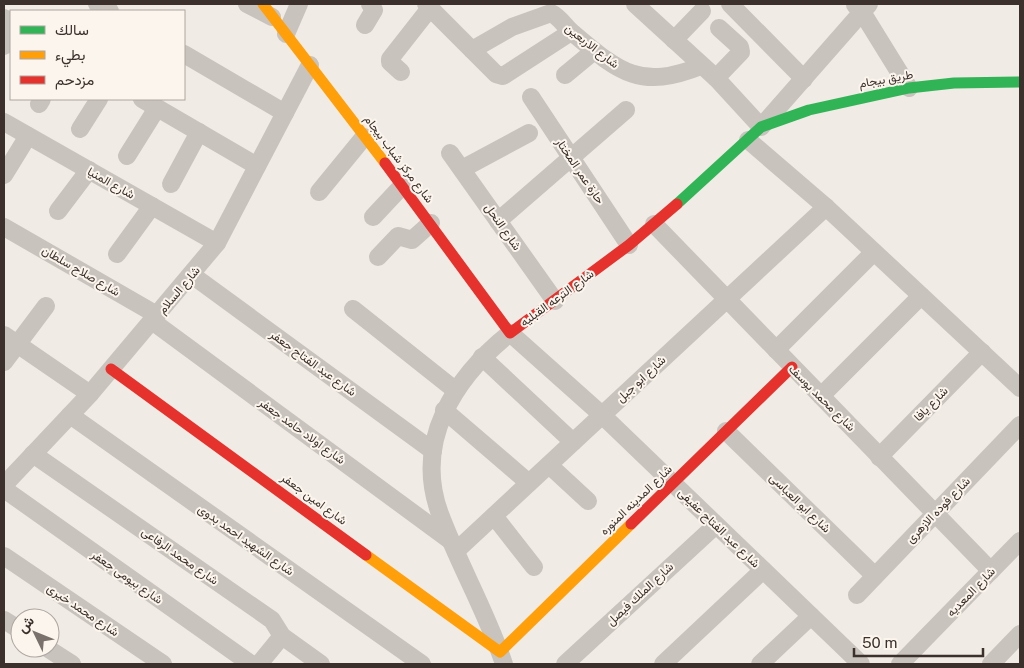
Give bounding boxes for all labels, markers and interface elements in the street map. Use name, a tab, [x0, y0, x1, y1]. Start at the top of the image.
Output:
legend	[10, 10, 185, 100]
text: سالك	[55, 21, 89, 38]
street label: شارع الاربعين	[561, 21, 622, 73]
text: بطيء	[55, 46, 85, 68]
street label: طريق بيجام	[858, 67, 915, 92]
text: مزدحم	[55, 71, 94, 90]
street label: شارع مركز شباب بيجام	[360, 112, 437, 207]
street label: حارة عمر المختار	[551, 134, 607, 207]
street label: شارع المنيا	[84, 164, 137, 203]
street label: شارع النحل	[480, 201, 524, 254]
street label: شارع صلاح سلطان	[38, 243, 123, 301]
street label: شارع السلام	[155, 263, 204, 318]
street label: شارع الترعه القبليه	[518, 267, 598, 331]
street label: شارع عبد الفتاح جعفر	[265, 326, 359, 401]
street label: شارع ابو جبل	[614, 353, 670, 407]
street label: شارع محمد يوسف	[784, 362, 858, 436]
street label: شارع يافا	[911, 384, 952, 426]
street label: شارع اولاد حامد جعفر	[254, 394, 348, 469]
street label: شارع المدينه المنوره	[597, 462, 676, 539]
street label: شارع امين جعفر	[276, 470, 350, 529]
street label: شارع ابو العباسى	[765, 470, 833, 537]
street label: شارع فوده الازهرى	[903, 474, 974, 547]
street label: شارع عبد الفتاح عفيفى	[674, 485, 763, 572]
street label: شارع الشهيد احمد بدوى	[194, 502, 297, 580]
street label: شارع محمد الرفاعى	[138, 524, 221, 589]
street label: شارع بيومى جعفر	[87, 547, 165, 608]
street label: شارع الملك فيصل	[604, 560, 678, 630]
street label: شارع المعديه	[944, 564, 999, 621]
street label: شارع محمد خيرى	[43, 581, 122, 641]
north arrow	[10, 608, 60, 658]
text: ش	[14, 612, 38, 636]
scale bar	[854, 626, 983, 658]
text: 50 m	[862, 634, 897, 651]

